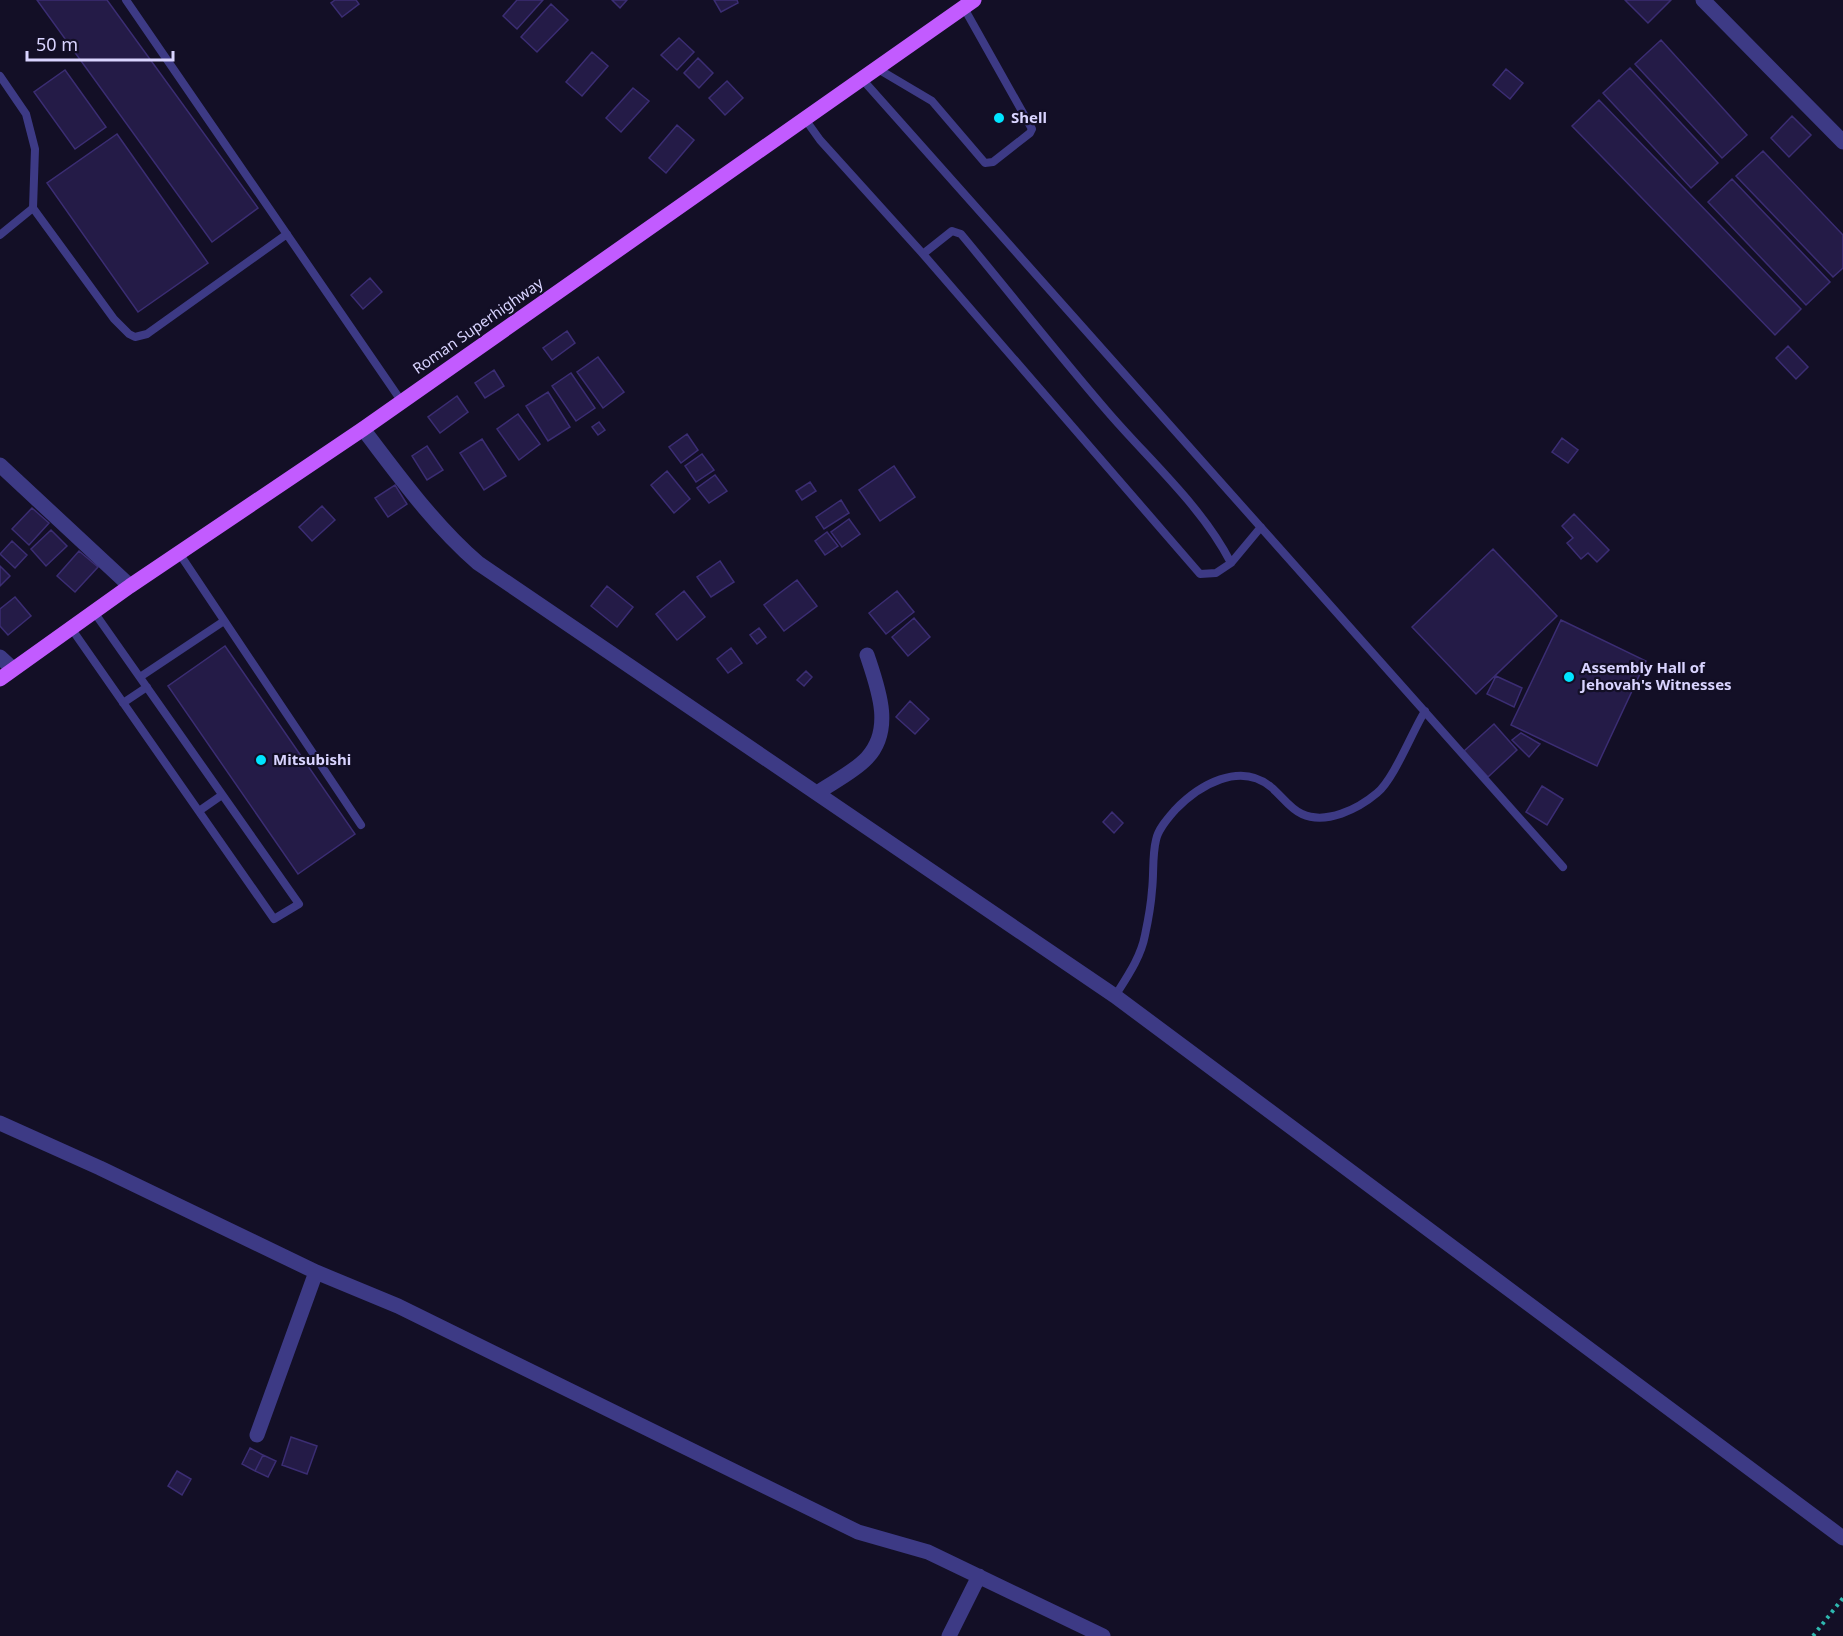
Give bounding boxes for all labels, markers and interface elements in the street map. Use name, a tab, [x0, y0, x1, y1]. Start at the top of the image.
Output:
scale bar	[27, 24, 172, 62]
text: 50 m	[36, 32, 78, 56]
place label: Shell	[1011, 107, 1047, 127]
marker: Shell	[992, 111, 1006, 125]
street label: Roman Superhighway	[408, 272, 547, 378]
place label: Assembly Hall of Jehovah's Witnesses	[1579, 657, 1732, 694]
marker: Assembly Hall of Jehovah's Witnesses	[1562, 670, 1576, 684]
place label: Mitsubishi	[273, 749, 351, 769]
marker: Mitsubishi	[254, 753, 268, 767]

